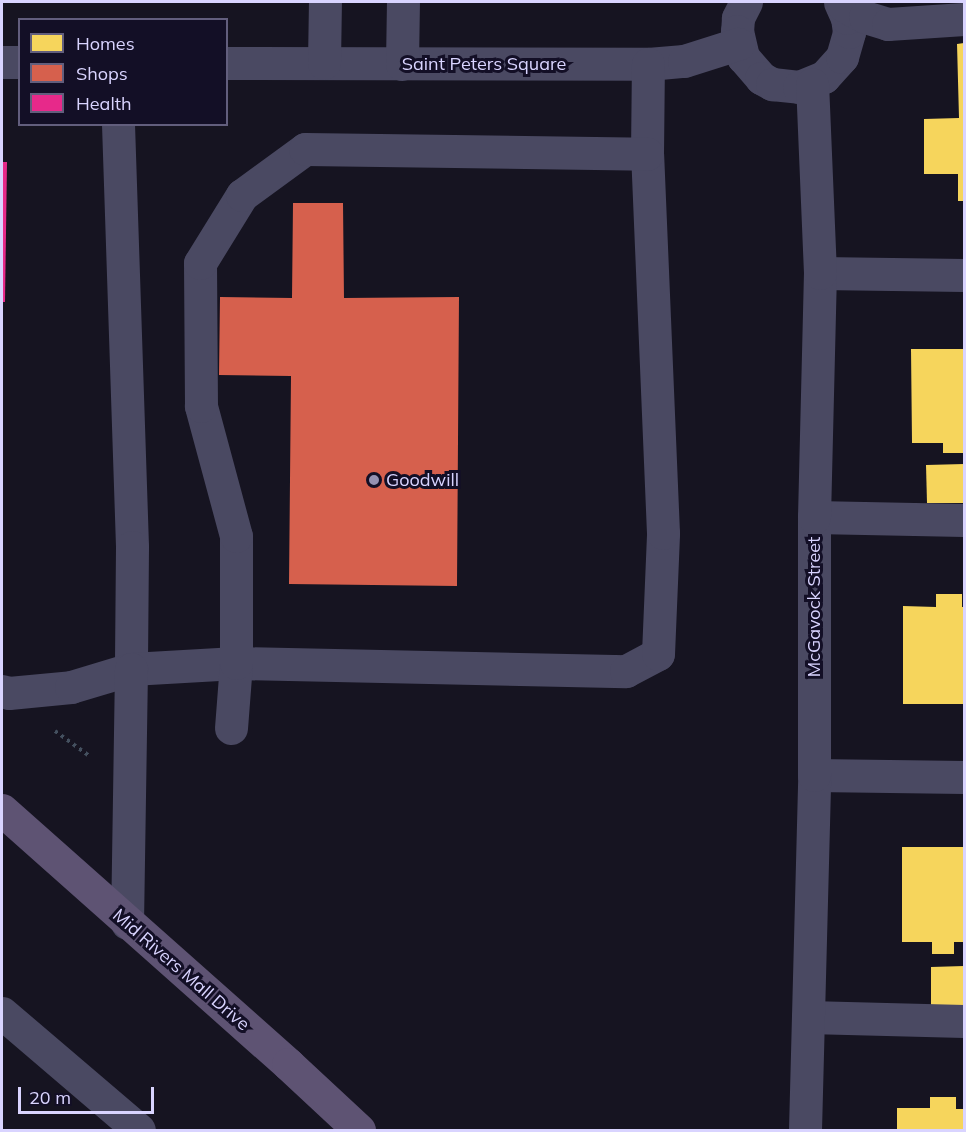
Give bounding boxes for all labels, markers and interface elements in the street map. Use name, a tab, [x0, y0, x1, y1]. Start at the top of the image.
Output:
legend	[18, 18, 228, 126]
text: Homes	[76, 32, 135, 55]
street label: Saint Peters Square	[402, 53, 566, 75]
text: Shops	[76, 62, 128, 85]
text: Health	[76, 92, 132, 115]
place label: Goodwill	[386, 469, 459, 491]
marker: Goodwill	[367, 473, 381, 487]
street label: McGavock Street	[803, 537, 825, 677]
street label: Mid Rivers Mall Drive	[108, 905, 254, 1035]
scale bar	[21, 1075, 158, 1113]
text: 20 m	[29, 1086, 71, 1109]

